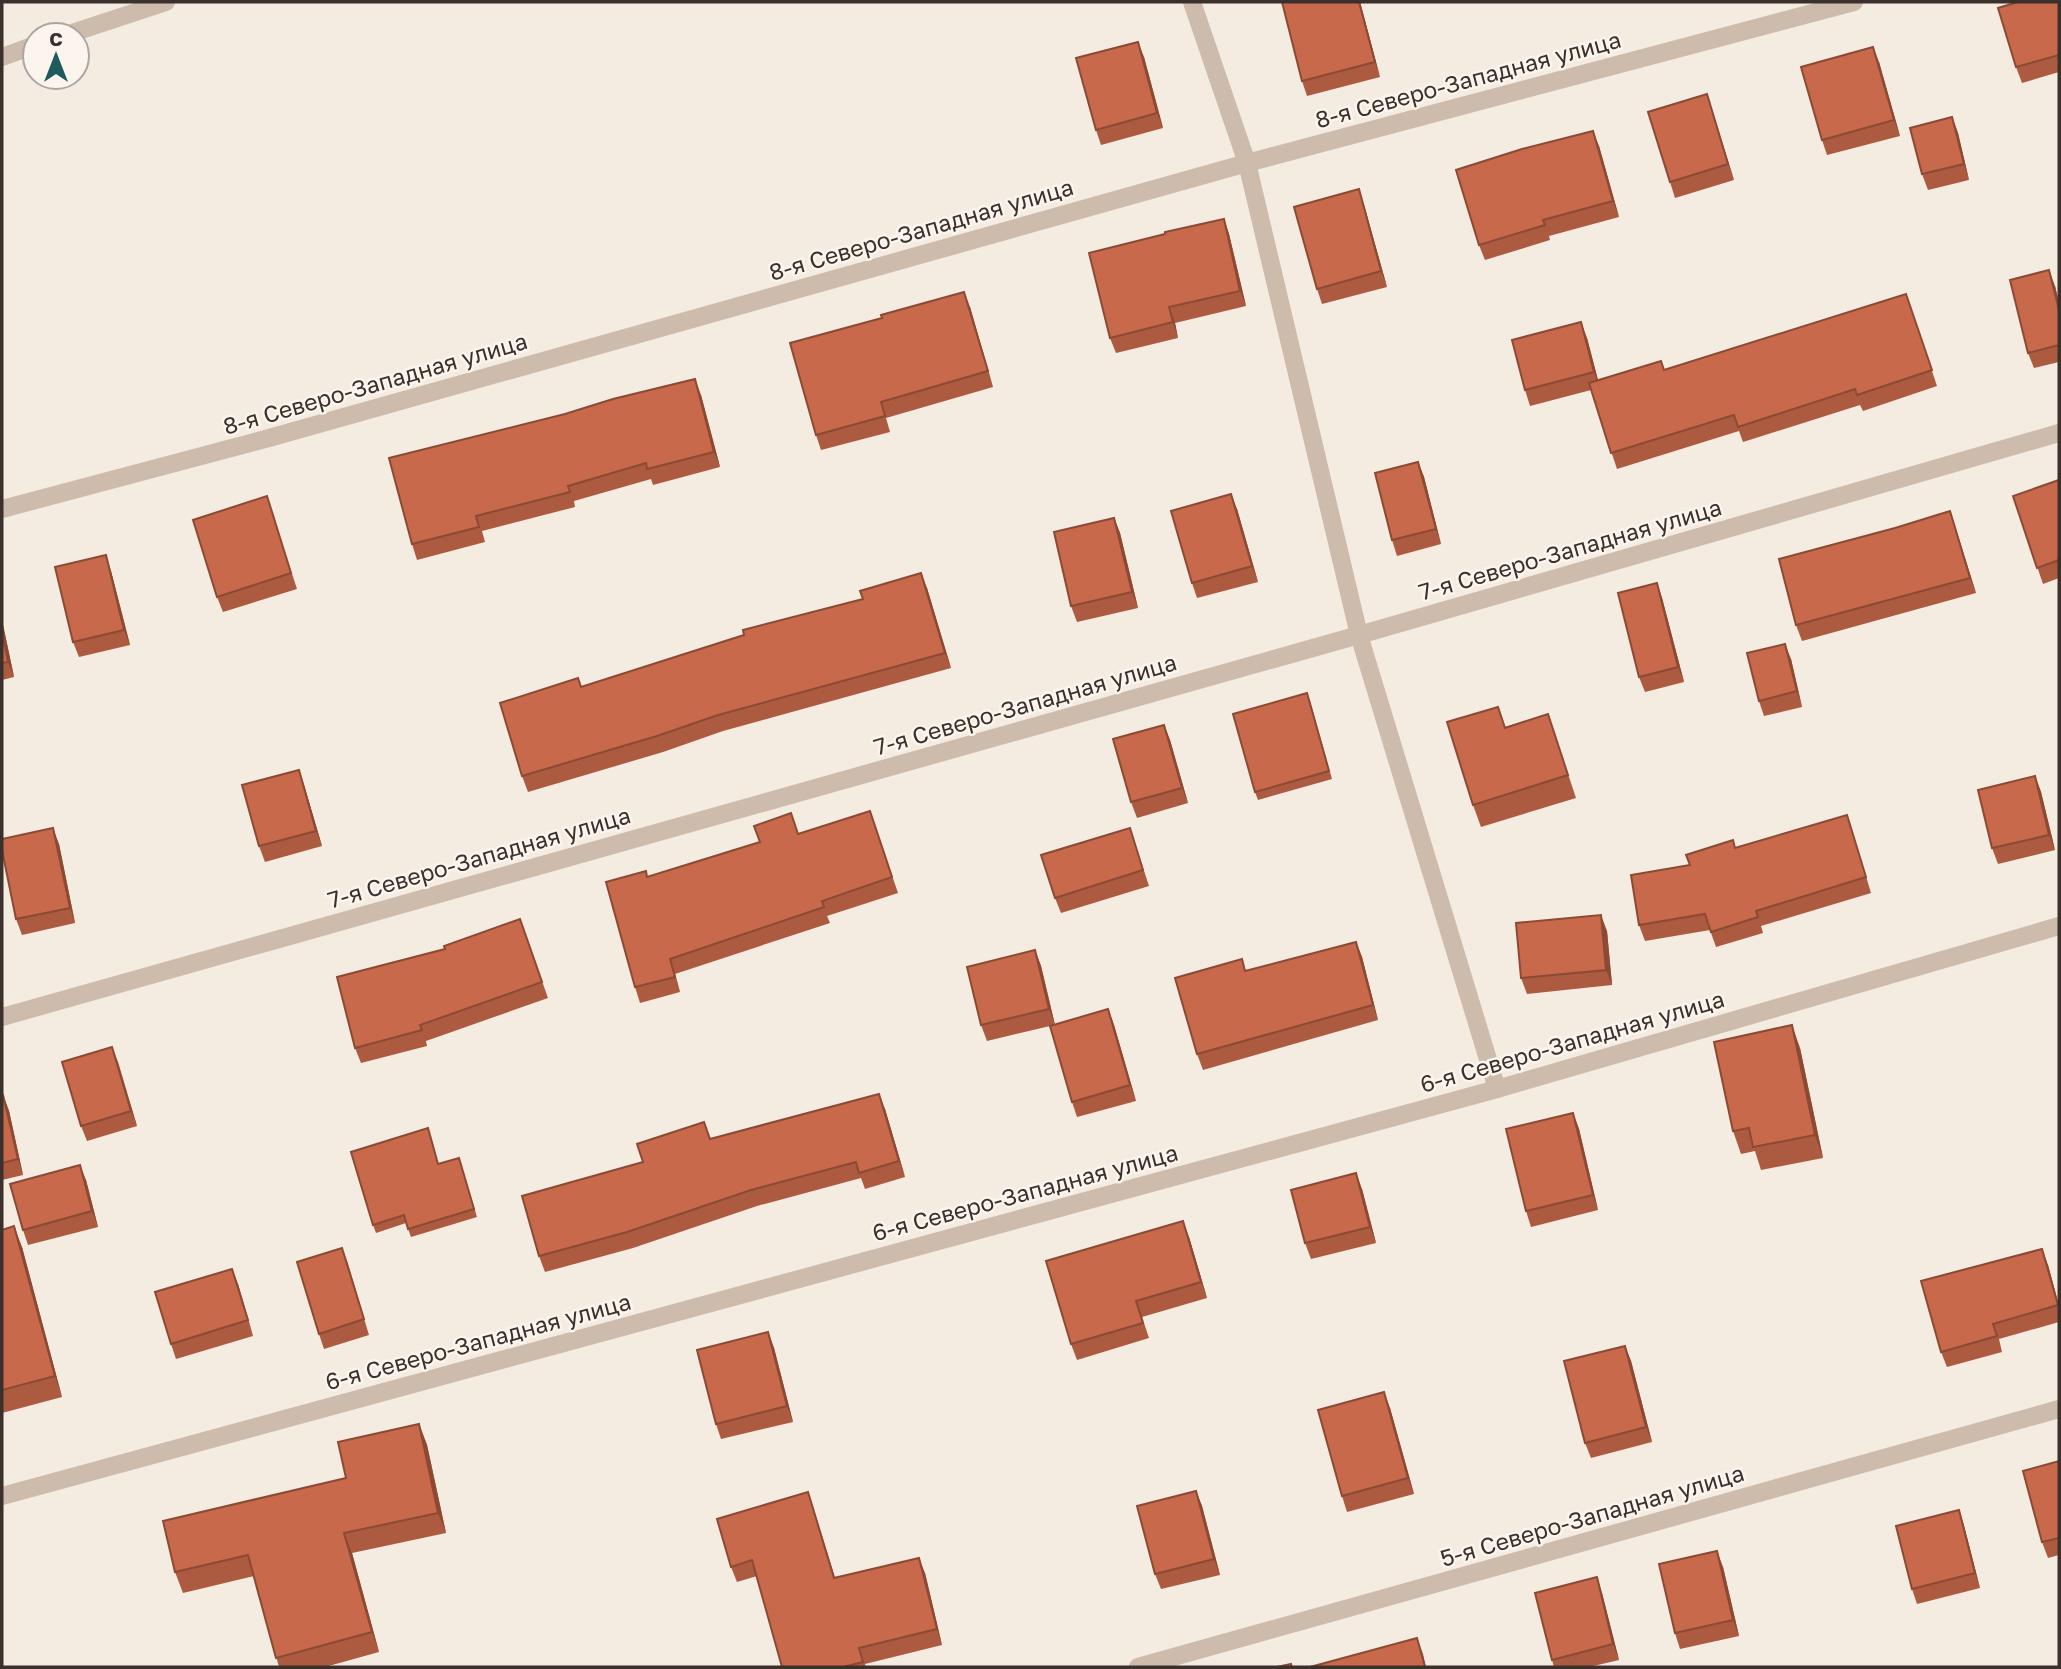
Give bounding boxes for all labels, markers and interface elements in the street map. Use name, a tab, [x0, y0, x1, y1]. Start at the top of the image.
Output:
north arrow	[21, 21, 91, 91]
street label: 8-я Северо-Западная улица	[1312, 25, 1624, 133]
text: С	[49, 27, 63, 50]
street label: 8-я Северо-Западная улица	[766, 172, 1076, 286]
street label: 8-я Северо-Западная улица	[220, 326, 530, 440]
street label: 7-я Северо-Западная улица	[1415, 492, 1725, 606]
street label: 7-я Северо-Западная улица	[870, 647, 1180, 761]
street label: 7-я Северо-Западная улица	[324, 800, 634, 914]
street label: 6-я Северо-Западная улица	[1417, 984, 1727, 1098]
street label: 6-я Северо-Западная улица	[869, 1138, 1181, 1246]
street label: 6-я Северо-Западная улица	[322, 1287, 634, 1395]
street label: 5-я Северо-Западная улица	[1437, 1458, 1747, 1572]

